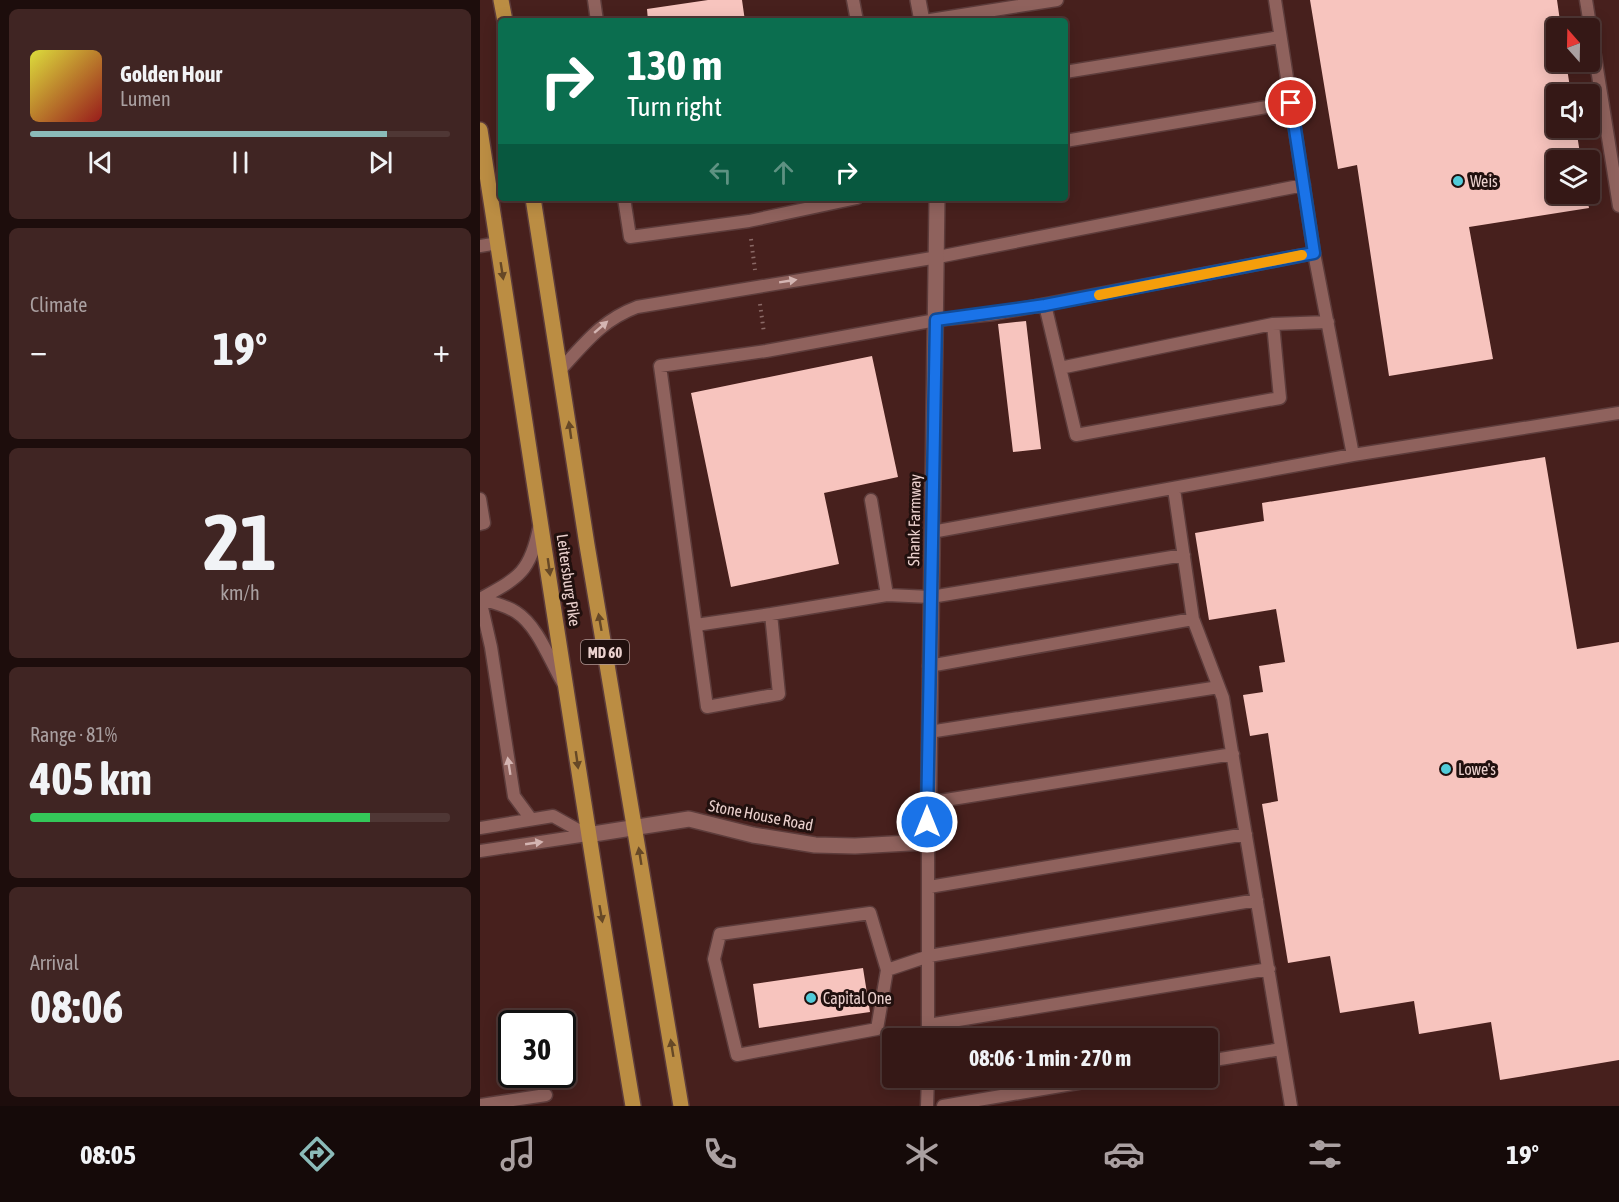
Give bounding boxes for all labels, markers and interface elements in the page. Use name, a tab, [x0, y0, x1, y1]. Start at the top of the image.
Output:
north arrow	[1546, 18, 1600, 72]
map controls	[1546, 18, 1600, 204]
text: 130 m	[627, 41, 722, 89]
icon: right	[528, 42, 606, 120]
text: Golden Hour	[120, 61, 222, 87]
pin	[1265, 77, 1316, 128]
button: sound	[1546, 84, 1600, 138]
icon: arrive	[1274, 86, 1307, 119]
text: Lumen	[120, 87, 171, 110]
text: Turn right	[627, 91, 722, 122]
icon: previous	[84, 146, 117, 179]
icon: pause	[224, 146, 257, 179]
icon: next	[364, 146, 397, 179]
button: layers	[1546, 150, 1600, 204]
icon: left	[704, 156, 737, 189]
icon: ahead	[767, 156, 800, 189]
icon: right	[830, 156, 863, 189]
place label: Weis	[1470, 172, 1498, 190]
marker: Weis	[1451, 174, 1465, 188]
one-way arrow	[498, 262, 507, 281]
one-way arrow	[779, 277, 798, 286]
text: Climate	[30, 293, 87, 316]
one-way arrow	[593, 321, 608, 334]
text: 19°	[213, 323, 267, 375]
text: −	[30, 331, 47, 369]
text: +	[433, 331, 450, 369]
one-way arrow	[565, 420, 574, 439]
street label: Shank Farmway	[904, 473, 925, 566]
text: 21	[203, 497, 277, 587]
street label: Leitersburg Pike	[553, 533, 584, 627]
one-way arrow	[544, 558, 553, 577]
text: km/h	[220, 581, 260, 604]
one-way arrow	[595, 613, 604, 632]
road number: MD 60	[581, 640, 629, 664]
text: Range · 81%	[30, 723, 117, 746]
one-way arrow	[572, 751, 581, 770]
text: 405 km	[30, 753, 152, 805]
one-way arrow	[505, 757, 514, 776]
place label: Lowe's	[1458, 760, 1496, 778]
marker: Lowe's	[1439, 762, 1453, 776]
position arrow	[895, 790, 959, 854]
street label: Stone House Road	[707, 796, 815, 834]
one-way arrow	[524, 839, 543, 848]
one-way arrow	[636, 846, 645, 865]
one-way arrow	[596, 904, 605, 923]
text: Arrival	[30, 951, 79, 974]
text: 08:06	[30, 981, 124, 1033]
place label: Capital One	[823, 989, 892, 1008]
marker: Capital One	[804, 991, 818, 1005]
speed limit sign: 30	[498, 1010, 576, 1088]
one-way arrow	[667, 1039, 676, 1058]
text: 08:06 · 1 min · 270 m	[969, 1045, 1131, 1071]
icon: directions	[296, 1133, 338, 1175]
icon: music	[497, 1133, 539, 1175]
icon: phone	[699, 1133, 741, 1175]
icon: climate	[901, 1133, 943, 1175]
icon: car	[1103, 1133, 1145, 1175]
icon: filters	[1304, 1133, 1346, 1175]
text: 08:05	[80, 1139, 136, 1170]
text: 19°	[1506, 1139, 1539, 1170]

